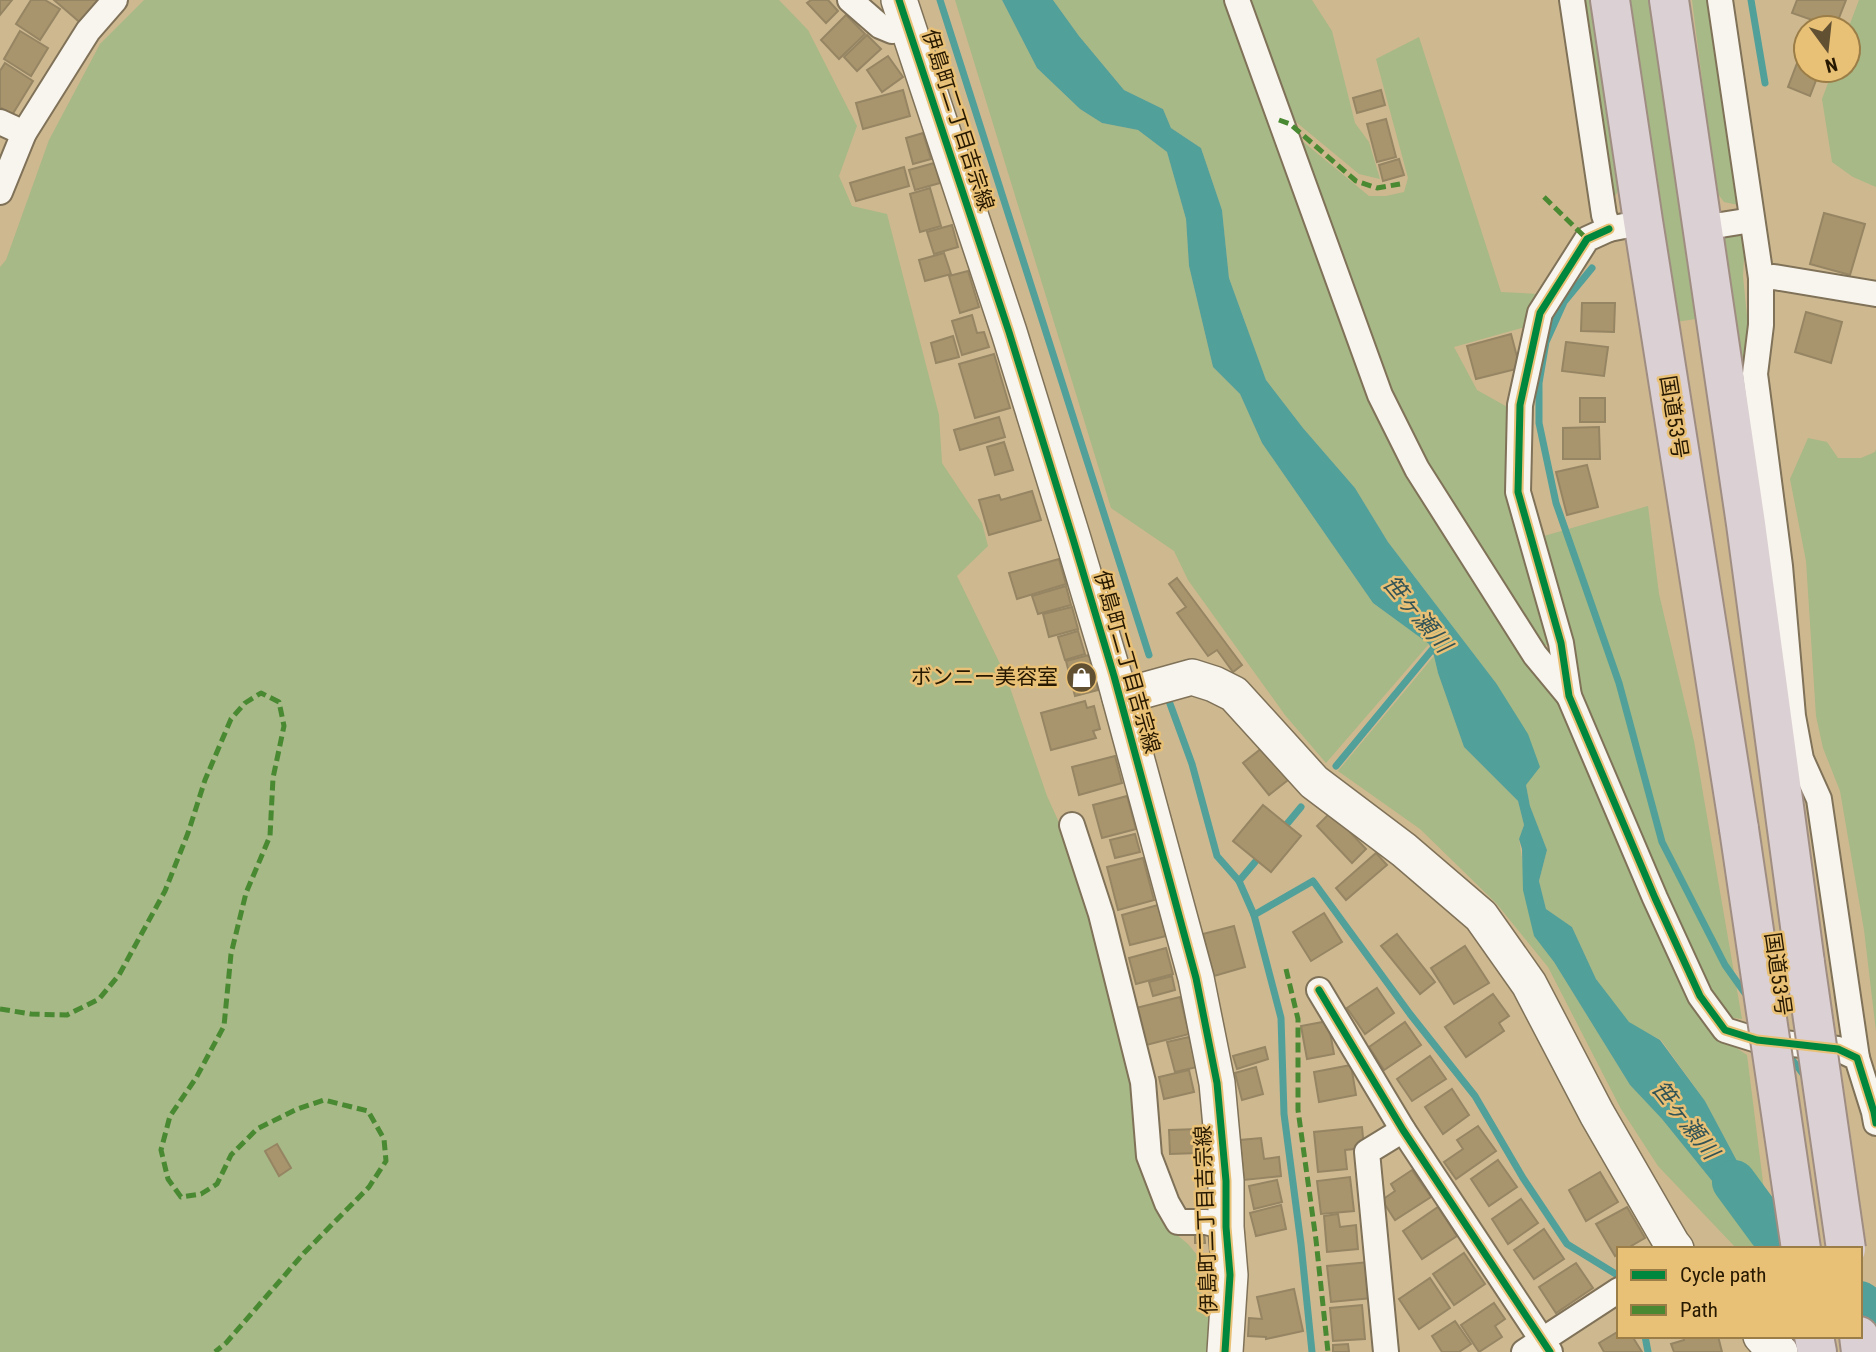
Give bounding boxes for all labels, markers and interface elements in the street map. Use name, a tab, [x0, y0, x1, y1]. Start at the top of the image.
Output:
north arrow	[1792, 14, 1862, 84]
street label: 伊島町二丁目吉宗線	[917, 26, 999, 214]
text: N	[1823, 52, 1840, 78]
street label: 国道53号	[1656, 374, 1692, 460]
street label: 伊島町二丁目吉宗線	[1089, 568, 1165, 756]
water label: 笹ヶ瀬川	[1377, 570, 1459, 660]
shop icon: ボンニー美容室	[1064, 660, 1098, 694]
place label: ボンニー美容室	[911, 665, 1058, 689]
street label: 国道53号	[1760, 931, 1796, 1017]
water label: 笹ヶ瀬川	[1646, 1075, 1726, 1167]
street label: 伊島町二丁目吉宗線	[1191, 1125, 1221, 1315]
legend	[1617, 1247, 1862, 1338]
text: Cycle path	[1680, 1263, 1766, 1287]
text: Path	[1680, 1298, 1718, 1322]

